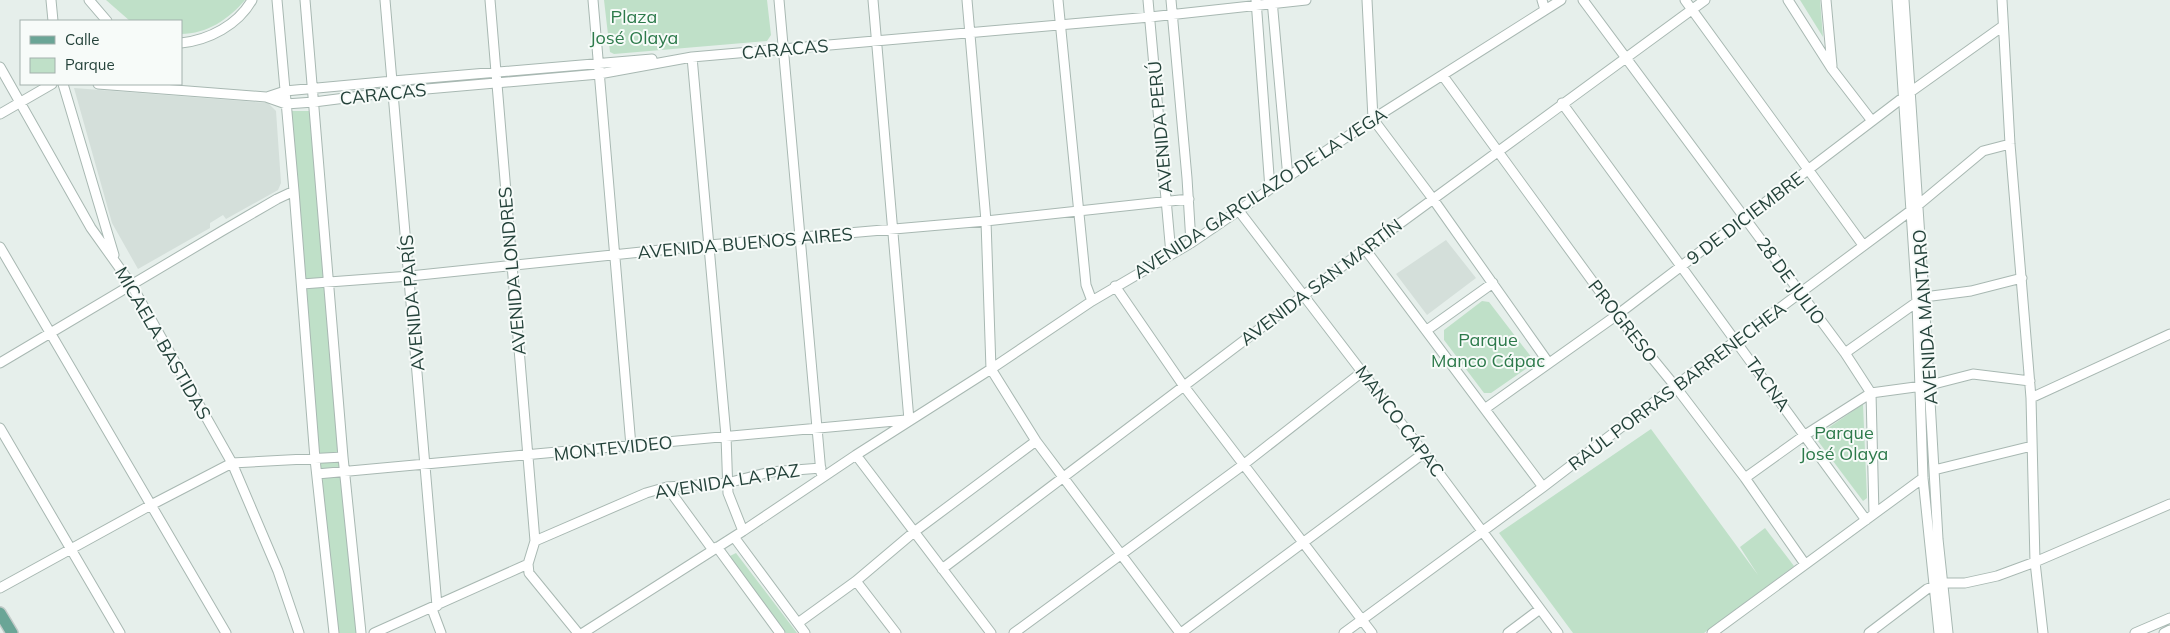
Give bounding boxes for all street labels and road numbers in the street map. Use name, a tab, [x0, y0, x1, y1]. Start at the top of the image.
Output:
street label: CARACAS	[741, 34, 829, 64]
street label: AVENIDA PERÚ	[1143, 60, 1177, 194]
street label: CARACAS	[339, 78, 427, 110]
street label: AVENIDA GARCILAZO DE LA VEGA	[1129, 102, 1391, 284]
street label: 9 DE DICIEMBRE	[1682, 167, 1808, 269]
street label: AVENIDA LONDRES	[493, 186, 531, 356]
street label: AVENIDA SAN MARTÍN	[1235, 214, 1407, 350]
street label: AVENIDA BUENOS AIRES	[636, 222, 854, 264]
street label: AVENIDA MANTARO	[1907, 229, 1943, 405]
street label: 28 DE JULIO	[1752, 233, 1830, 329]
street label: AVENIDA PARÍS	[395, 234, 429, 372]
street label: MICAELA BASTIDAS	[110, 263, 216, 423]
street label: PROGRESO	[1583, 275, 1663, 367]
street label: RAÚL PORRAS BARRENECHEA	[1564, 297, 1790, 475]
street label: TACNA	[1741, 352, 1795, 416]
street label: MANCO CÁPAC	[1351, 361, 1449, 481]
street label: MONTEVIDEO	[553, 430, 673, 466]
street label: AVENIDA LA PAZ	[653, 458, 801, 504]

